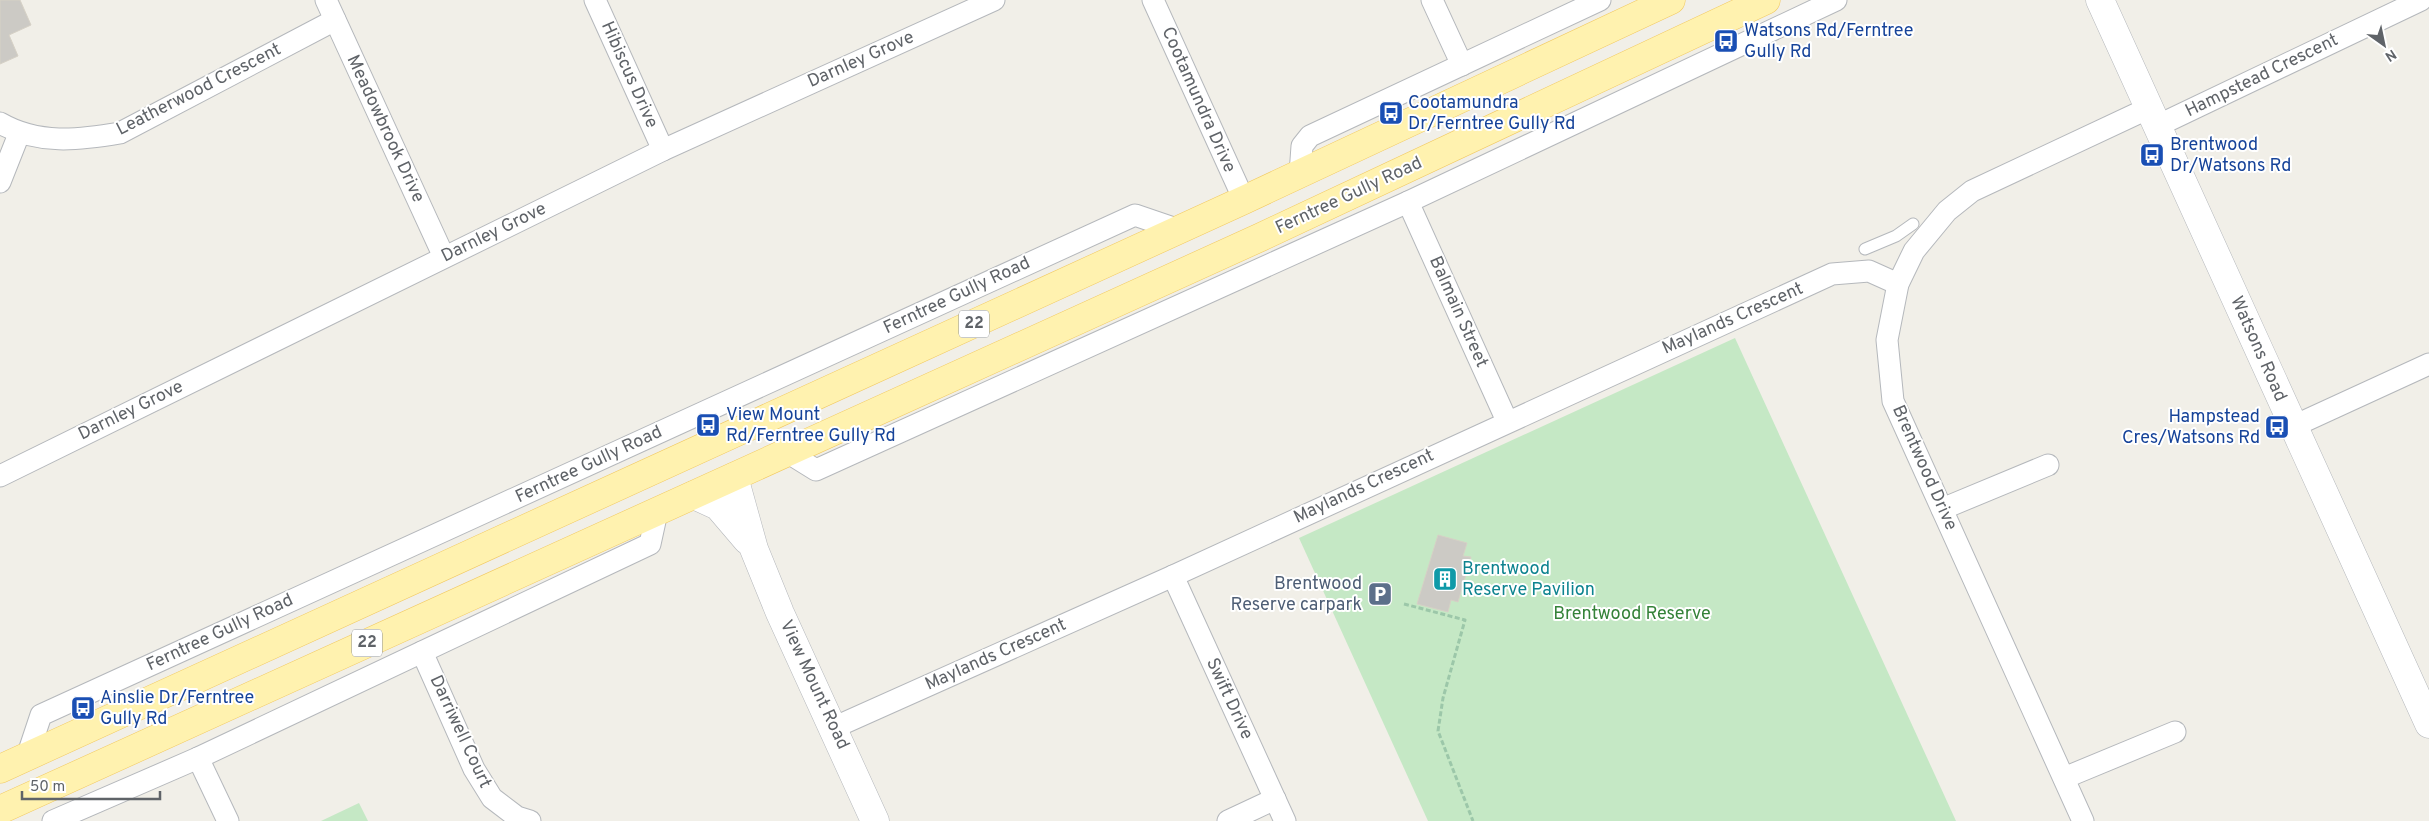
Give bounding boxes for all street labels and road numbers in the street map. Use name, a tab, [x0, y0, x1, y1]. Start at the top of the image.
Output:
street label: Hibiscus Drive	[595, 18, 663, 132]
street label: Cootamundra Drive	[1156, 23, 1240, 177]
street label: Darnley Grove	[804, 26, 918, 94]
street label: Hampstead Crescent	[2182, 29, 2342, 123]
street label: Leatherwood Crescent	[113, 38, 285, 142]
street label: Meadowbrook Drive	[341, 52, 429, 206]
street label: Ferntree Gully Road	[1272, 152, 1426, 240]
street label: Darnley Grove	[438, 198, 550, 268]
street label: Ferntree Gully Road	[880, 252, 1034, 340]
street label: Balmain Street	[1423, 253, 1493, 371]
street label: Maylands Crescent	[1659, 278, 1807, 360]
street label: Watsons Road	[2224, 293, 2292, 405]
road number: 22	[959, 310, 989, 338]
street label: Darnley Grove	[75, 376, 187, 446]
street label: Brentwood Drive	[1886, 402, 1962, 534]
street label: Ferntree Gully Road	[512, 421, 666, 509]
street label: Maylands Crescent	[1290, 444, 1438, 530]
street label: Ferntree Gully Road	[143, 589, 297, 677]
street label: Maylands Crescent	[922, 614, 1070, 696]
street label: View Mount Road	[774, 617, 854, 753]
road number: 22	[352, 630, 382, 656]
street label: Swift Drive	[1200, 655, 1258, 743]
street label: Darriwell Court	[424, 672, 496, 792]

